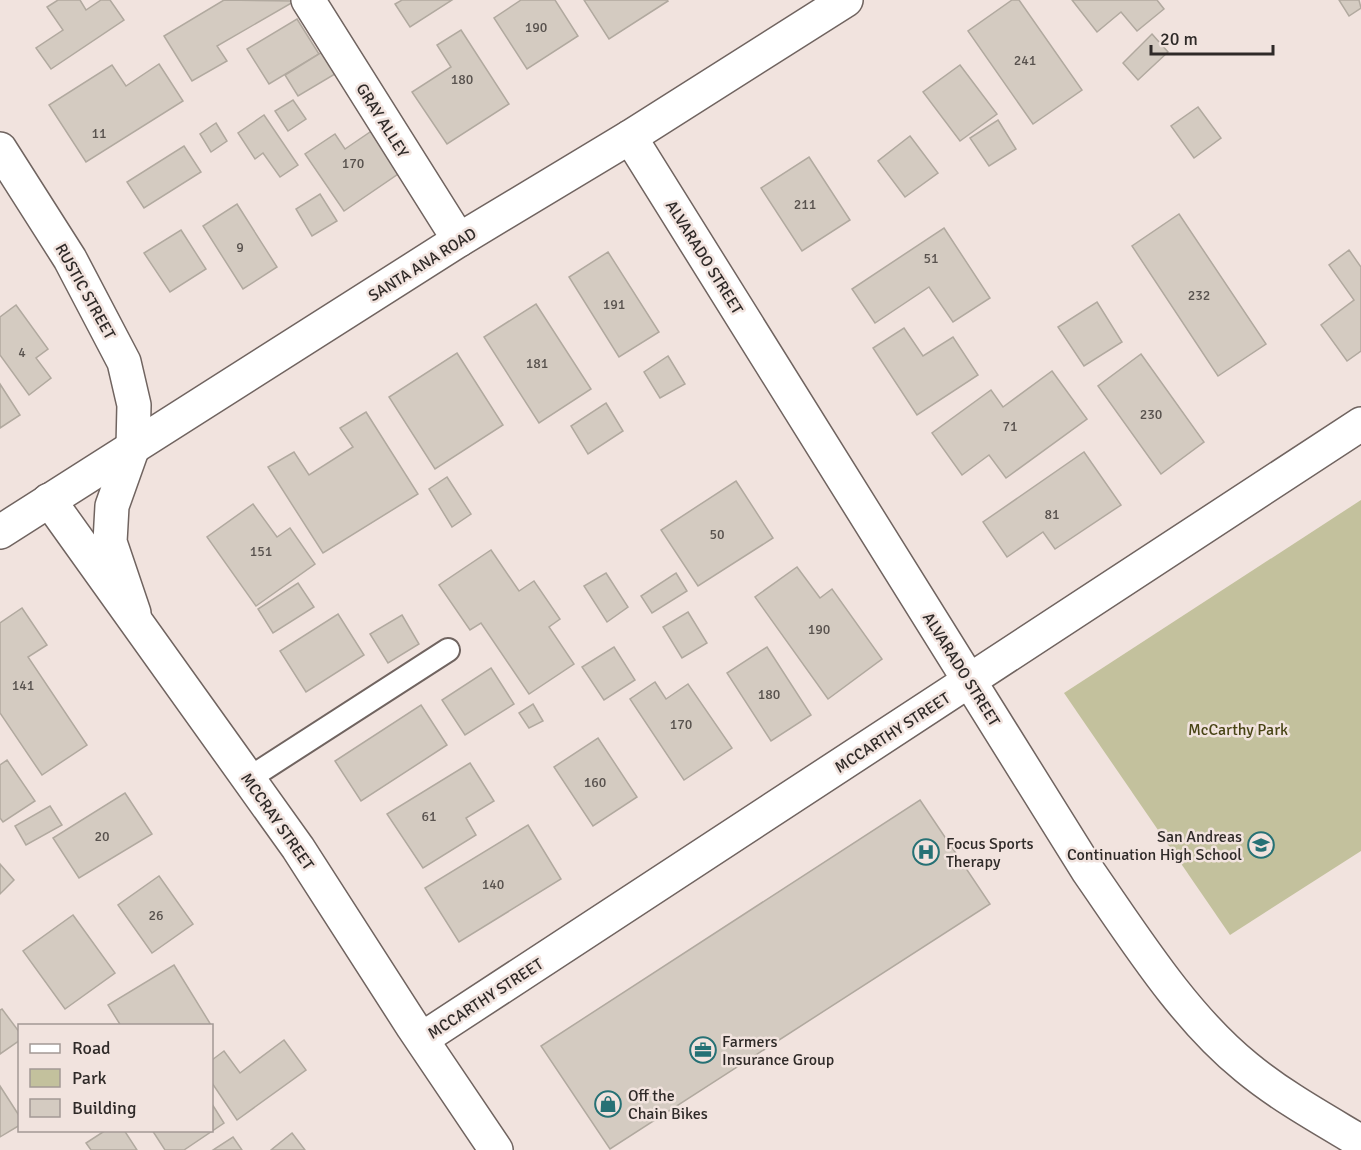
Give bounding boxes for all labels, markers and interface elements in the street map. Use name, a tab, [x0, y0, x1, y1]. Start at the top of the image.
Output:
scale bar	[1151, 18, 1272, 56]
house number: 190	[525, 19, 547, 36]
text: 20 m	[1160, 28, 1198, 50]
house number: 241	[1014, 52, 1036, 69]
house number: 180	[451, 71, 473, 88]
street label: GRAY ALLEY	[351, 80, 413, 161]
house number: 11	[91, 125, 107, 142]
house number: 170	[342, 155, 364, 172]
house number: 211	[794, 196, 816, 213]
street label: ALVARADO STREET	[661, 197, 747, 318]
street label: SANTA ANA ROAD	[365, 224, 480, 306]
house number: 9	[236, 239, 244, 256]
street label: RUSTIC STREET	[51, 240, 120, 343]
house number: 51	[923, 250, 939, 267]
house number: 232	[1188, 287, 1210, 304]
house number: 191	[603, 296, 625, 313]
house number: 4	[18, 344, 26, 361]
house number: 181	[526, 355, 548, 372]
house number: 230	[1140, 406, 1162, 423]
house number: 71	[1002, 418, 1018, 435]
house number: 81	[1044, 506, 1060, 523]
house number: 50	[709, 526, 725, 543]
house number: 151	[250, 543, 272, 560]
street label: ALVARADO STREET	[918, 609, 1004, 730]
house number: 190	[808, 621, 830, 638]
house number: 141	[12, 677, 34, 694]
house number: 180	[758, 686, 780, 703]
street label: MCCARTHY STREET	[831, 688, 954, 778]
house number: 170	[670, 716, 692, 733]
park label: McCarthy Park	[1188, 720, 1288, 740]
street label: MCCRAY STREET	[236, 769, 318, 874]
house number: 160	[584, 774, 606, 791]
house number: 61	[421, 808, 437, 825]
place label: San Andreas Continuation High School	[1067, 827, 1242, 865]
house number: 20	[94, 828, 110, 845]
school or university icon: San Andreas Continuation High School	[1246, 830, 1276, 860]
place label: Focus Sports Therapy	[946, 834, 1034, 872]
hospital icon: Focus Sports Therapy	[911, 837, 941, 867]
house number: 140	[482, 876, 504, 893]
house number: 26	[148, 907, 164, 924]
street label: MCCARTHY STREET	[424, 954, 547, 1044]
legend	[18, 1024, 213, 1132]
place label: Farmers Insurance Group	[722, 1032, 834, 1070]
office icon: Farmers Insurance Group	[688, 1035, 718, 1065]
text: Road	[72, 1037, 111, 1059]
text: Park	[72, 1067, 107, 1089]
place label: Off the Chain Bikes	[628, 1086, 708, 1124]
shop icon: Off the Chain Bikes	[593, 1089, 623, 1119]
text: Building	[72, 1097, 136, 1119]

